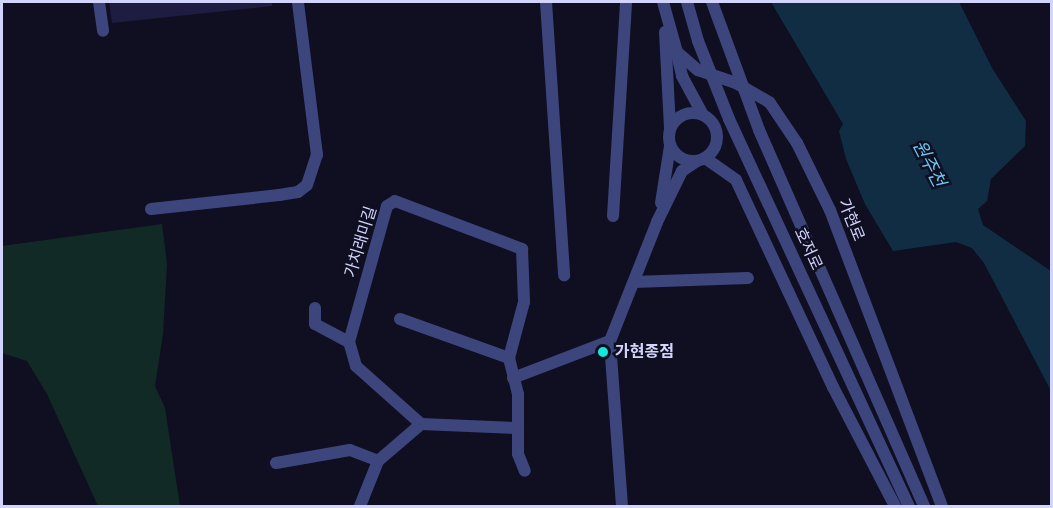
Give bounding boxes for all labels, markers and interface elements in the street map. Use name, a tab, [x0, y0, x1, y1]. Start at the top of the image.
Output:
water label: 원주천	[907, 137, 949, 191]
street label: 가현로	[834, 196, 868, 244]
street label: 가치래미길	[341, 204, 381, 280]
street label: 호저로	[790, 225, 826, 273]
place label: 가현종점	[615, 342, 674, 362]
marker: 가현종점	[596, 345, 610, 359]

